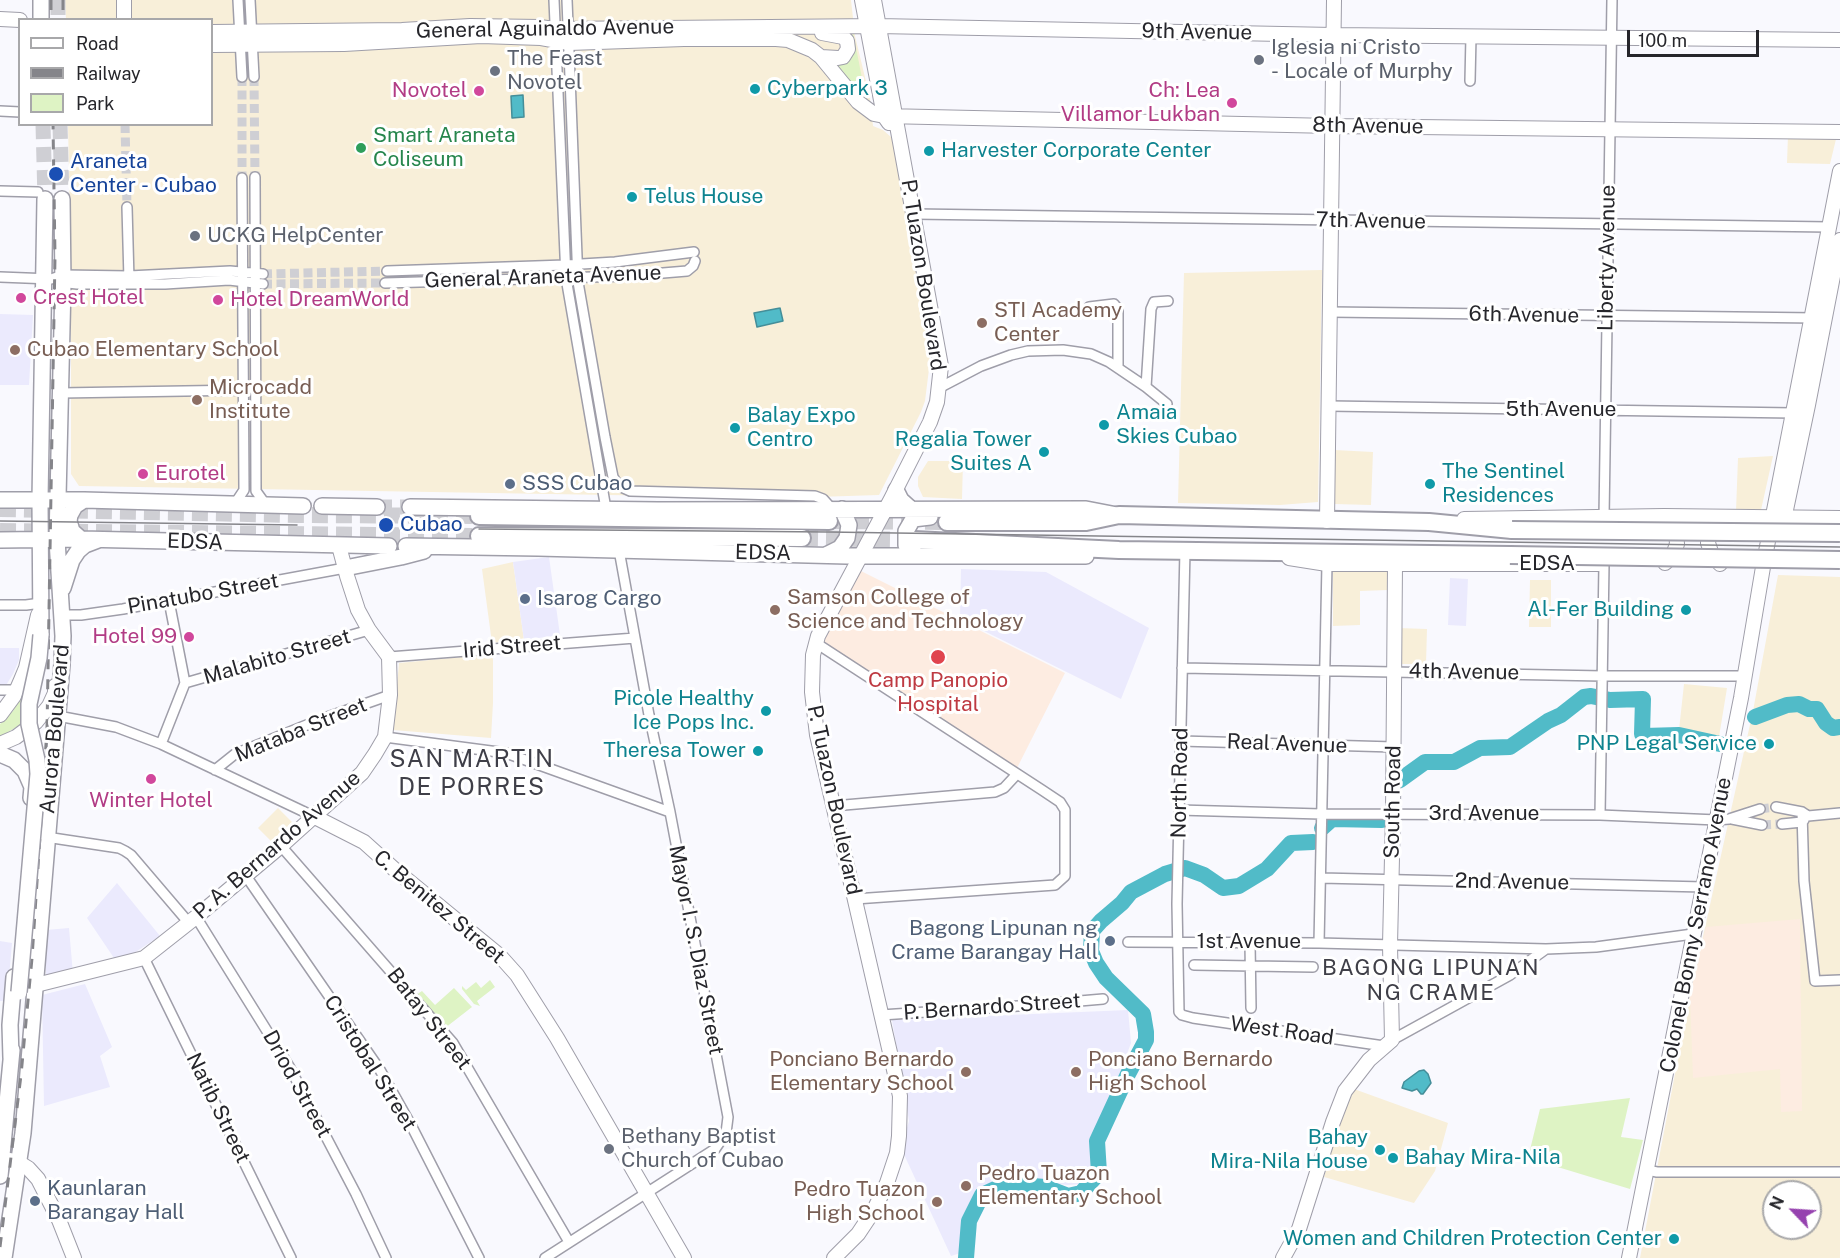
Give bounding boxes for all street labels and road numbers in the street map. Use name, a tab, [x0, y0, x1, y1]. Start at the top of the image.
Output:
street label: General Aguinaldo Avenue	[416, 14, 674, 44]
street label: 9th Avenue	[1141, 18, 1253, 46]
street label: 8th Avenue	[1312, 112, 1424, 140]
street label: P. Tuazon Boulevard	[895, 177, 951, 373]
street label: Liberty Avenue	[1593, 185, 1621, 331]
street label: 7th Avenue	[1316, 207, 1426, 235]
street label: General Araneta Avenue	[424, 260, 662, 294]
street label: 6th Avenue	[1469, 301, 1579, 329]
street label: 5th Avenue	[1506, 397, 1616, 423]
street label: EDSA	[166, 528, 224, 556]
street label: EDSA	[735, 540, 791, 566]
street label: EDSA	[1519, 551, 1575, 577]
street label: Pinatubo Street	[125, 568, 281, 620]
street label: Malabito Street	[201, 624, 353, 690]
street label: Irid Street	[462, 630, 562, 664]
street label: Aurora Boulevard	[35, 643, 75, 815]
street label: 4th Avenue	[1408, 658, 1520, 686]
street label: Mataba Street	[231, 692, 371, 768]
street label: P. Tuazon Boulevard	[802, 703, 866, 897]
street label: North Road	[1166, 727, 1194, 839]
street label: Real Avenue	[1226, 729, 1348, 759]
street label: South Road	[1379, 745, 1407, 859]
street label: P. A. Bernardo Avenue	[188, 765, 366, 925]
street label: Colonel Bonny Serrano Avenue	[1655, 775, 1737, 1075]
street label: 3rd Avenue	[1428, 801, 1540, 827]
street label: Mayor I. S. Diaz Street	[663, 843, 729, 1057]
street label: C. Benitez Street	[368, 845, 510, 969]
street label: 2nd Avenue	[1455, 868, 1569, 896]
street label: 1st Avenue	[1197, 929, 1301, 955]
street label: Batay Street	[381, 963, 477, 1075]
street label: P. Bernardo Street	[902, 988, 1082, 1026]
street label: Cristobal Street	[318, 991, 422, 1135]
street label: West Road	[1229, 1011, 1335, 1051]
street label: Driod Street	[257, 1026, 337, 1142]
street label: Natib Street	[181, 1049, 255, 1167]

